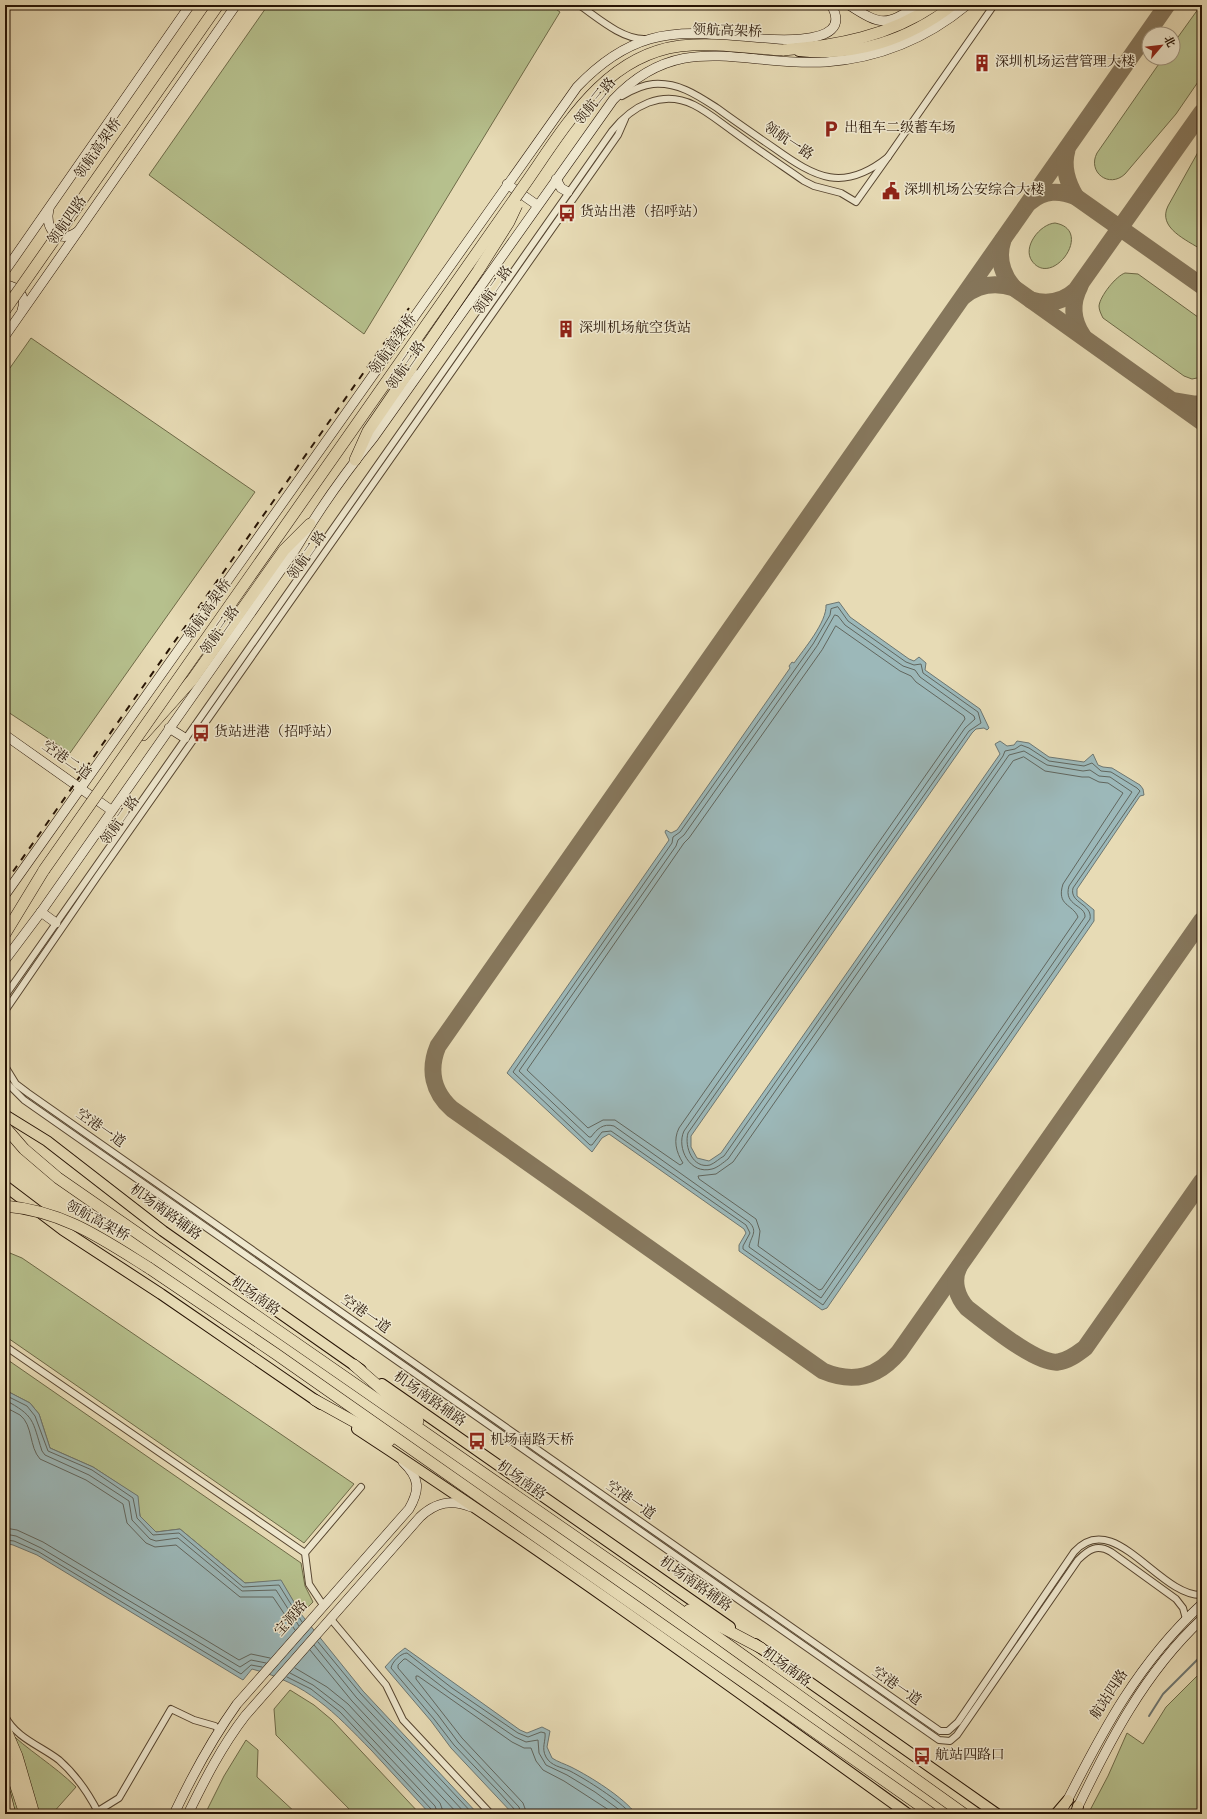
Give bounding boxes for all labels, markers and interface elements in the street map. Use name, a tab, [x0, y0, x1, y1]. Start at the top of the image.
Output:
street label: 领航高架桥	[692, 21, 762, 43]
north arrow	[1141, 26, 1181, 66]
text: 北	[1159, 33, 1179, 50]
building icon: 深圳机场运营管理大楼	[972, 53, 992, 73]
place label: 深圳机场运营管理大楼	[995, 53, 1135, 73]
street label: 领航三路	[571, 74, 621, 130]
street label: 领航高架桥	[71, 115, 127, 183]
street label: 领航一路	[759, 118, 817, 166]
parking icon: 出租车二级蓄车场	[821, 119, 841, 139]
place label: 出租车二级蓄车场	[844, 119, 956, 139]
public building icon: 深圳机场公安综合大楼	[881, 181, 901, 201]
place label: 深圳机场公安综合大楼	[904, 181, 1044, 201]
street label: 领航四路	[44, 192, 92, 250]
bus stop icon: 货站出港（招呼站）	[557, 203, 577, 223]
place label: 货站出港（招呼站）	[580, 203, 706, 223]
street label: 领航二路	[470, 262, 518, 320]
street label: 领航高架桥	[366, 311, 422, 379]
building icon: 深圳机场航空货站	[556, 319, 576, 339]
place label: 深圳机场航空货站	[579, 319, 691, 339]
street label: 领航三路	[383, 337, 431, 395]
street label: 领航二路	[284, 527, 332, 585]
street label: 领航高架桥	[181, 576, 237, 644]
street label: 领航三路	[197, 602, 245, 660]
bus stop icon: 货站进港（招呼站）	[191, 723, 211, 743]
place label: 货站进港（招呼站）	[214, 723, 340, 743]
street label: 空港二道	[37, 737, 95, 785]
street label: 领航二路	[97, 792, 145, 850]
street label: 空港一道	[71, 1105, 129, 1153]
street label: 机场南路辅路	[125, 1180, 205, 1246]
street label: 领航高架桥	[61, 1197, 133, 1247]
street label: 机场南路	[226, 1273, 284, 1321]
street label: 空港一道	[336, 1291, 394, 1339]
street label: 机场南路辅路	[389, 1368, 469, 1432]
bus stop icon: 机场南路天桥	[467, 1431, 487, 1451]
place label: 机场南路天桥	[490, 1431, 574, 1451]
street label: 机场南路	[492, 1457, 550, 1505]
street label: 空港一道	[601, 1477, 659, 1525]
street label: 机场南路辅路	[655, 1553, 735, 1617]
street label: 宝源路	[271, 1597, 313, 1641]
street label: 机场南路	[757, 1643, 815, 1693]
street label: 空港一道	[867, 1663, 925, 1711]
street label: 航站四路	[1086, 1666, 1134, 1724]
bus stop icon: 航站四路口	[912, 1746, 932, 1766]
place label: 航站四路口	[935, 1746, 1005, 1766]

